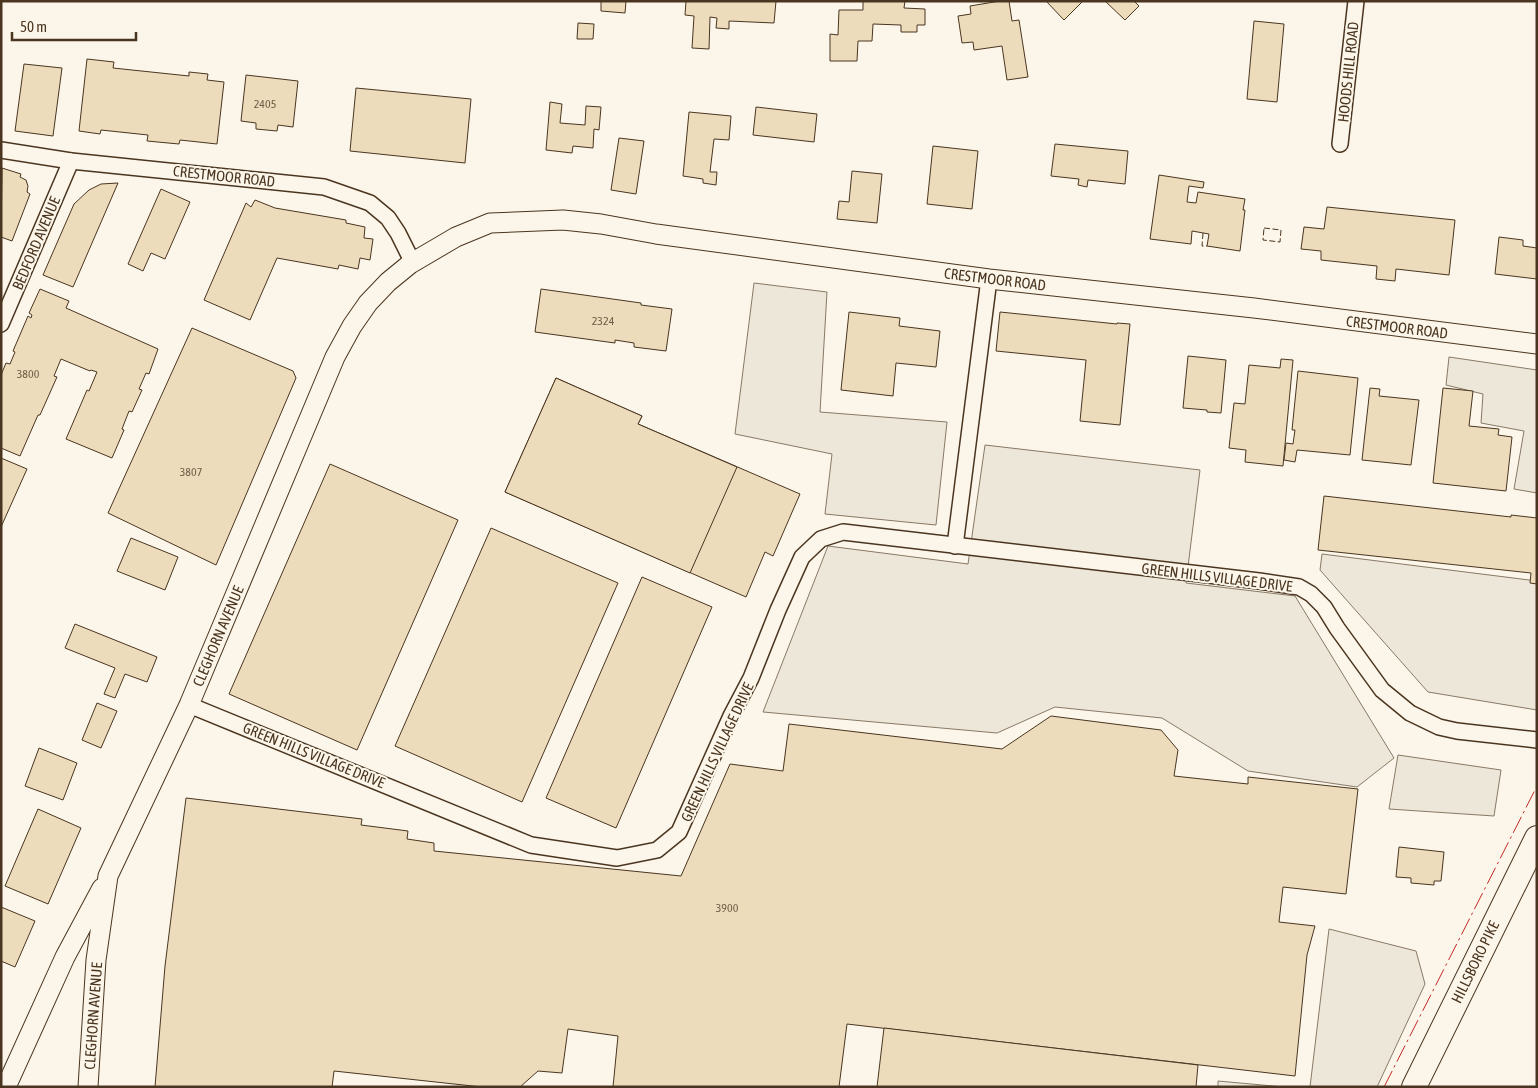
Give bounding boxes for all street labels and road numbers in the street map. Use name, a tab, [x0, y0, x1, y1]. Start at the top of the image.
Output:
street label: HOODS HILL ROAD	[1334, 21, 1362, 123]
street label: CRESTMOOR ROAD	[172, 162, 276, 190]
street label: BEDFORD AVENUE	[9, 193, 64, 292]
street label: CRESTMOOR ROAD	[943, 264, 1047, 294]
street label: CRESTMOOR ROAD	[1345, 312, 1449, 342]
street label: GREEN HILLS VILLAGE DRIVE	[1141, 559, 1294, 595]
street label: CLEGHORN AVENUE	[189, 583, 247, 689]
street label: GREEN HILLS VILLAGE DRIVE	[677, 679, 757, 824]
street label: GREEN HILLS VILLAGE DRIVE	[241, 719, 388, 792]
street label: HILLSBORO PIKE	[1448, 918, 1503, 1006]
street label: CLEGHORN AVENUE	[81, 961, 105, 1070]

